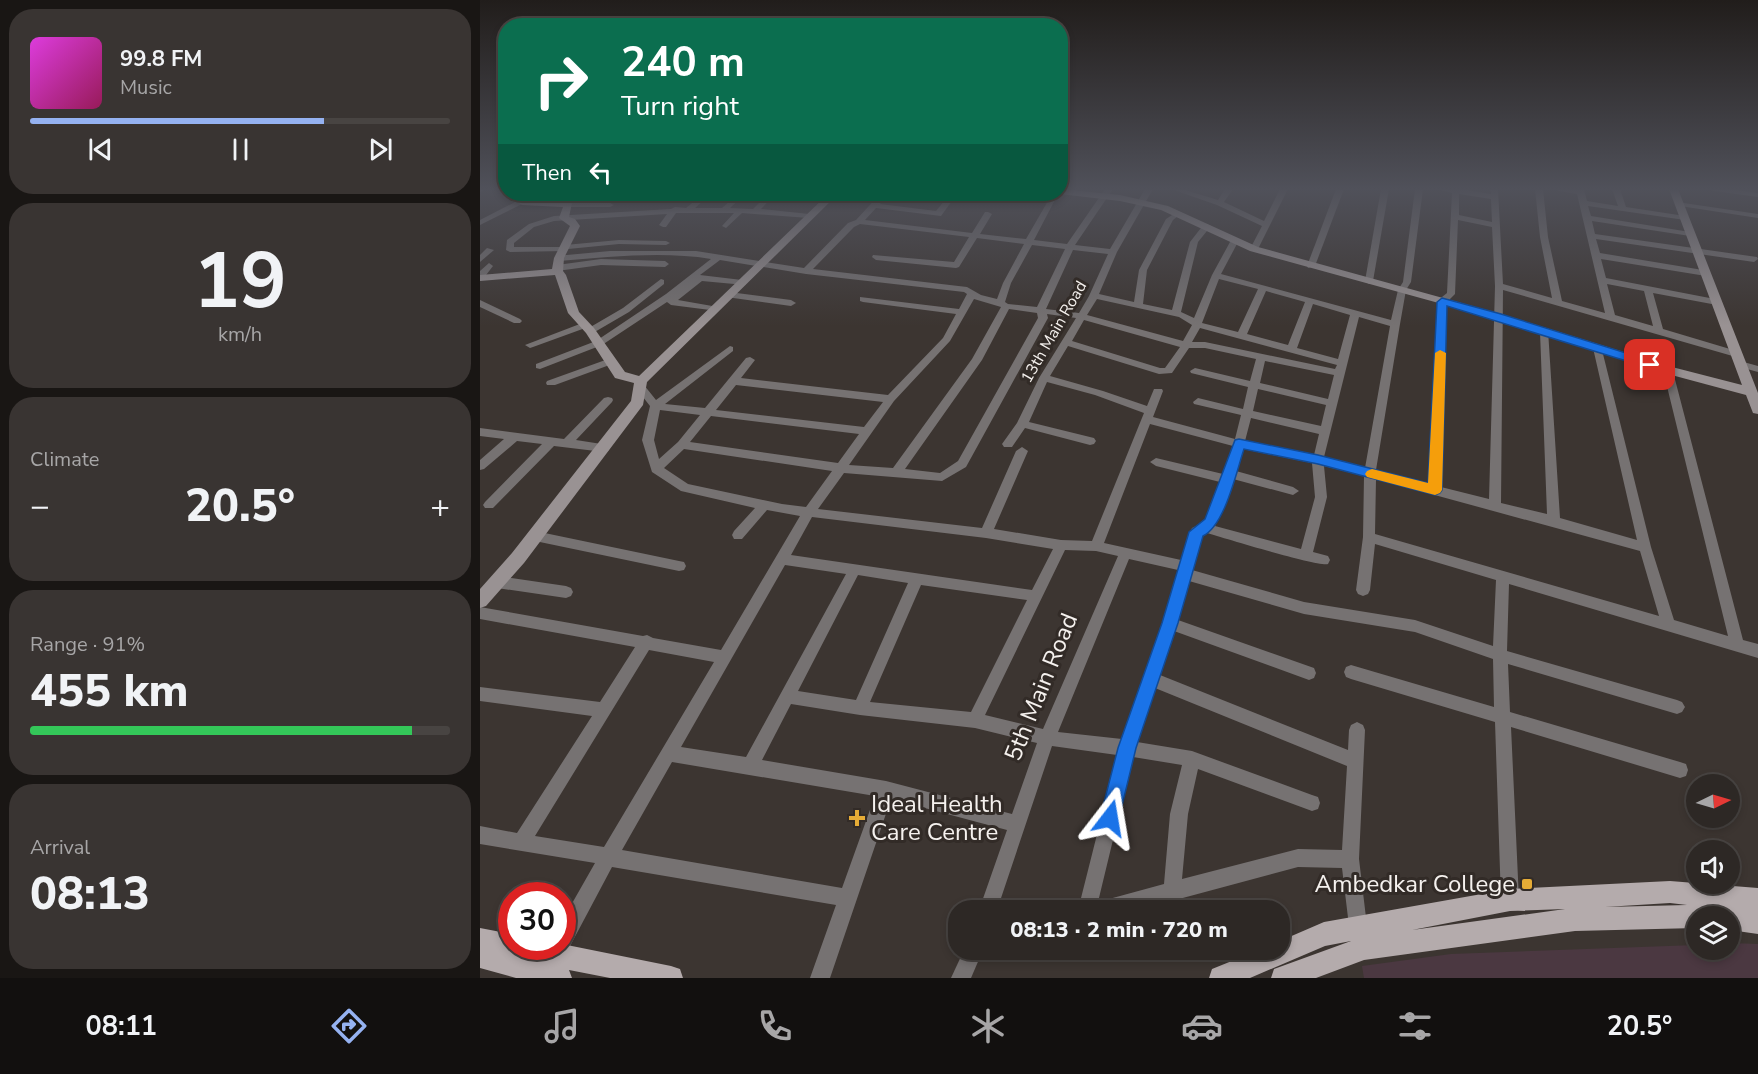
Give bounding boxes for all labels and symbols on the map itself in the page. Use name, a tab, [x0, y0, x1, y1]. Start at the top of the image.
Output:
street label: 13th Main Road	[1016, 277, 1092, 387]
pin	[1624, 339, 1675, 390]
street label: 5th Main Road	[997, 608, 1085, 766]
north arrow	[1686, 774, 1740, 828]
position arrow	[1078, 786, 1142, 850]
place label: Ideal Health Care Centre	[871, 788, 1003, 848]
marker: Ideal Health Care Centre	[848, 809, 866, 827]
place label: Ambedkar College	[1315, 868, 1515, 900]
marker: Ambedkar College	[1520, 877, 1534, 891]
speed limit sign: 30	[498, 882, 576, 960]

